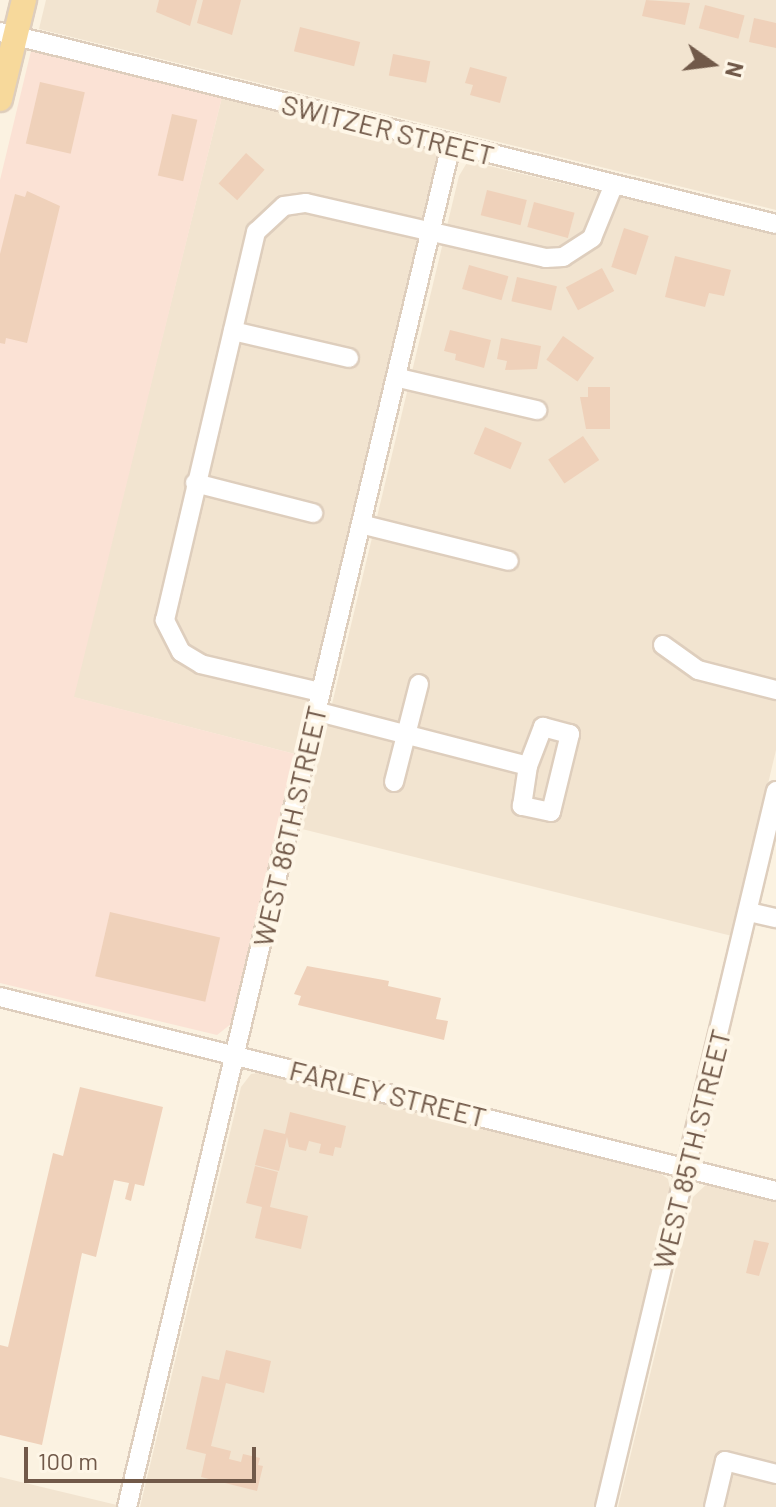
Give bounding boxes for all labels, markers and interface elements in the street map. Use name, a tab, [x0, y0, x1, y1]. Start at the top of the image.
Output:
north arrow	[672, 24, 752, 104]
text: N	[721, 60, 750, 80]
street label: SWITZER STREET	[278, 86, 498, 172]
street label: WEST 86TH STREET	[245, 702, 333, 950]
street label: WEST 85TH STREET	[645, 1026, 737, 1272]
street label: FARLEY STREET	[286, 1052, 490, 1134]
scale bar	[28, 1431, 260, 1481]
text: 100 m	[38, 1446, 98, 1475]

